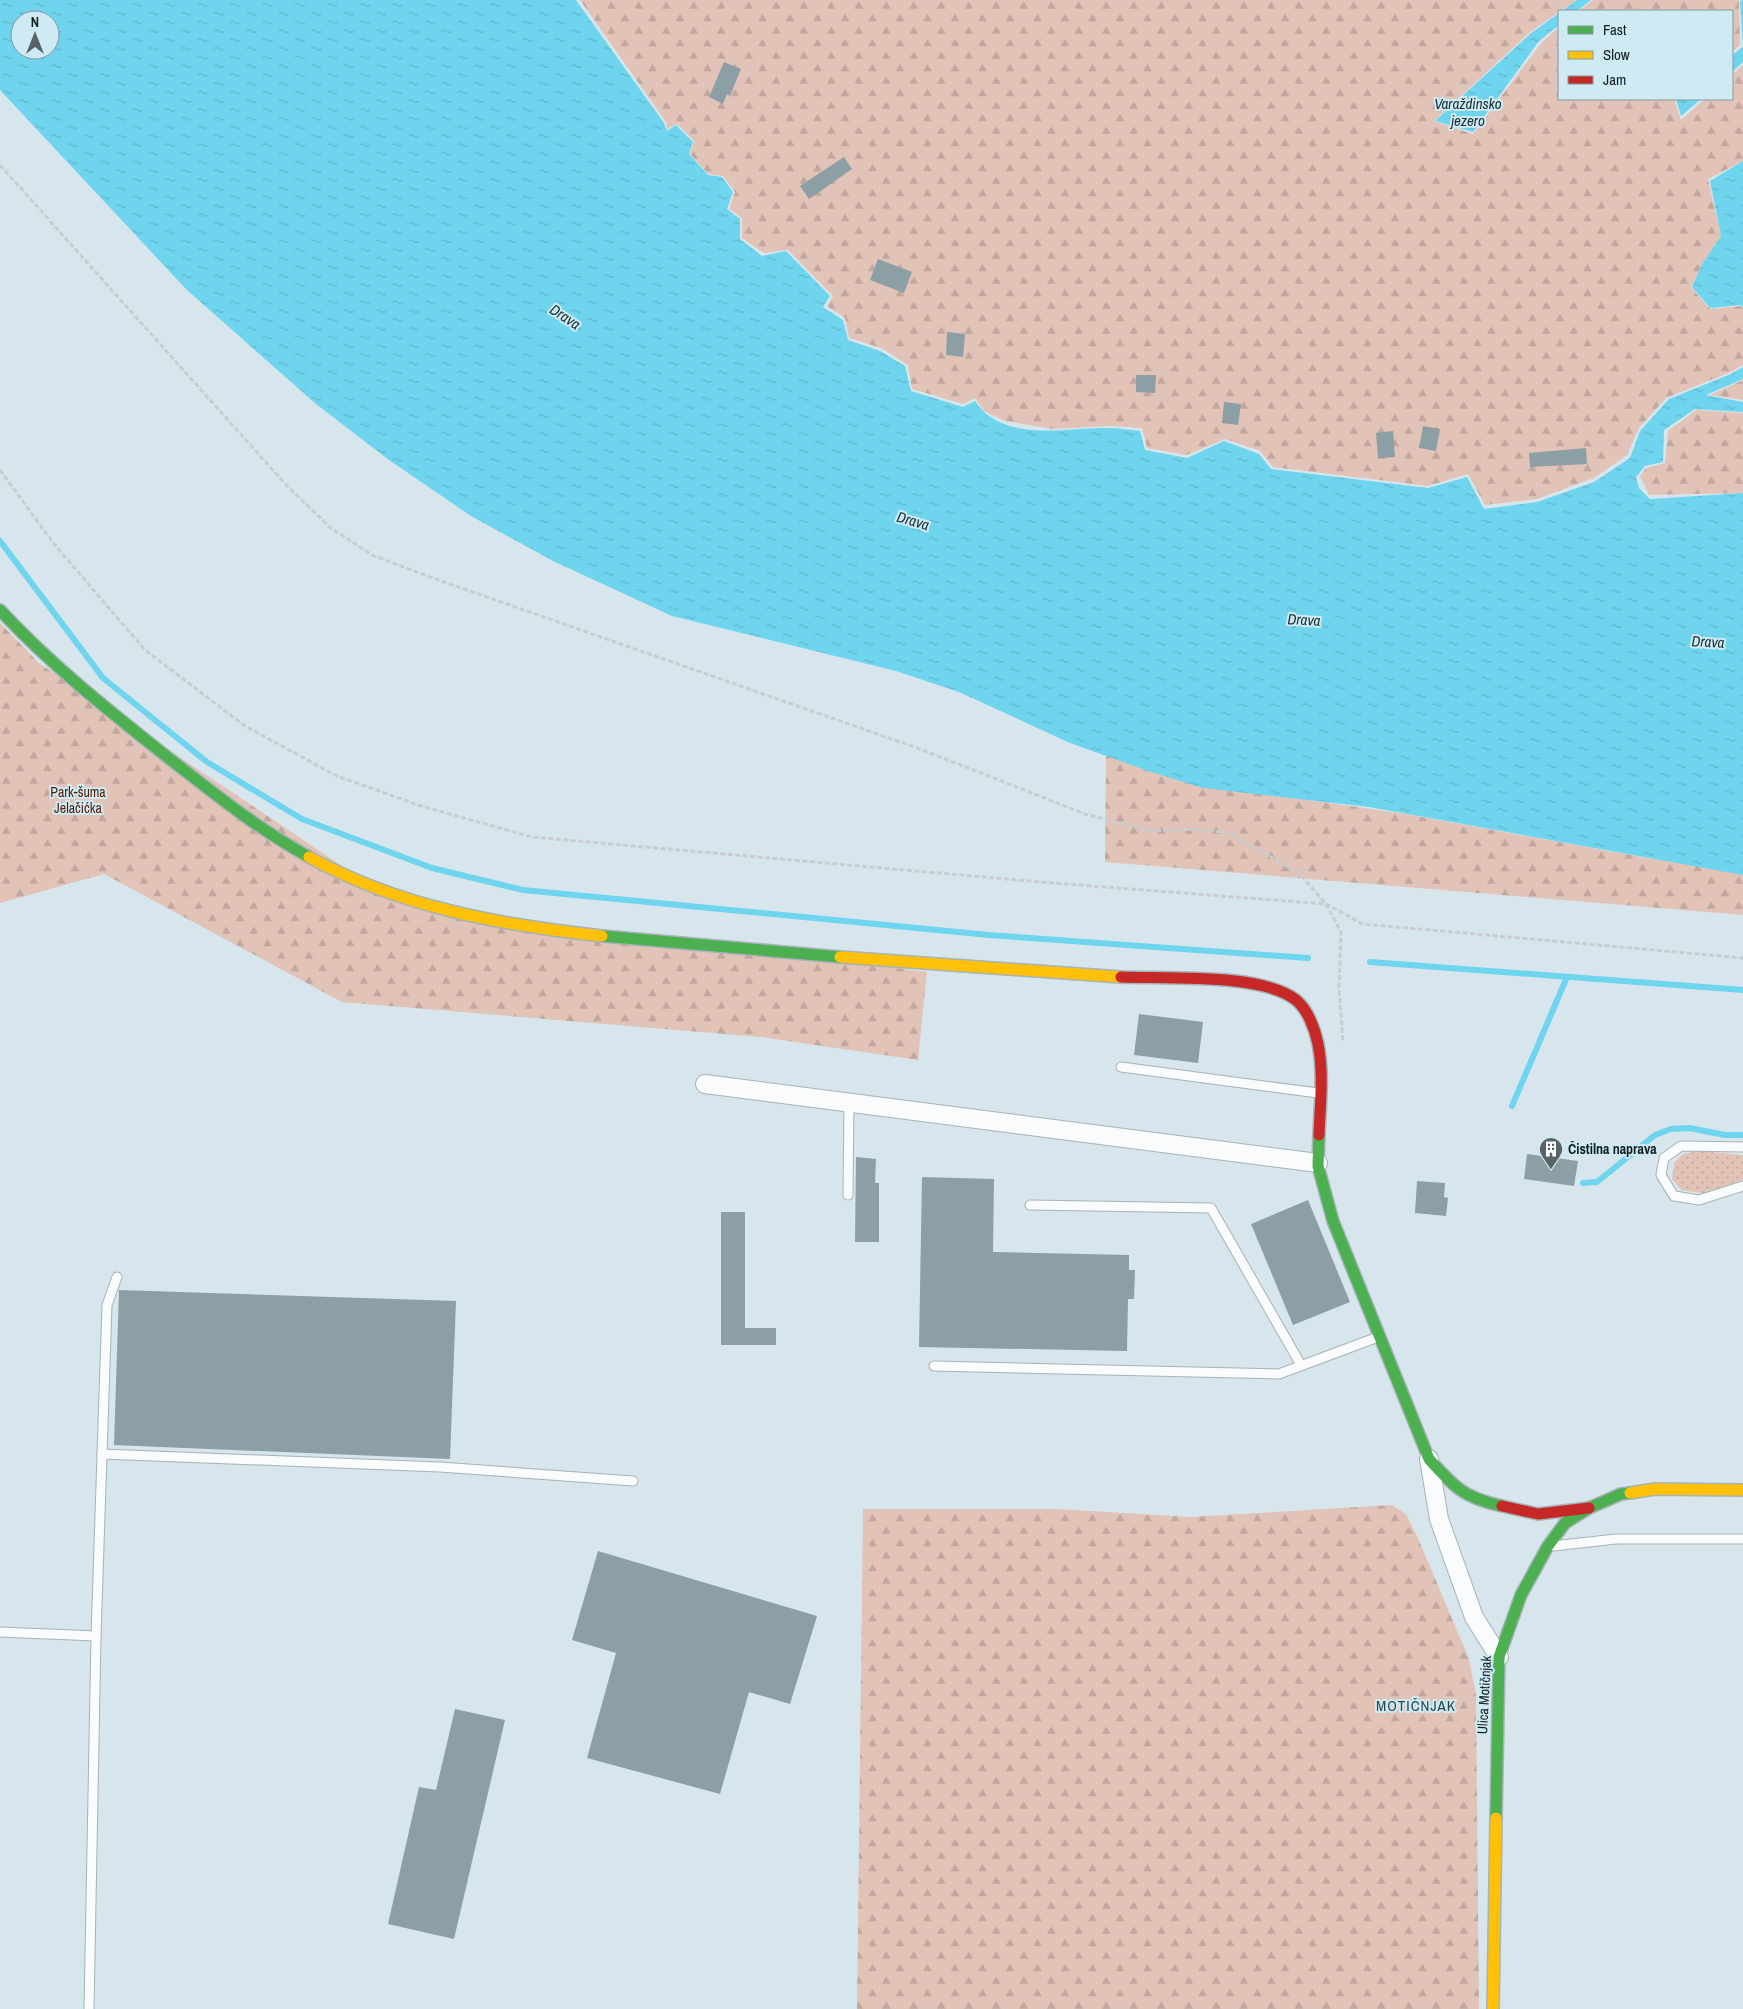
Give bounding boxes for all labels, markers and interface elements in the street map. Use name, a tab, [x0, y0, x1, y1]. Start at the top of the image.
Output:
north arrow	[10, 10, 60, 60]
legend	[1558, 10, 1733, 100]
text: N	[31, 13, 39, 31]
text: Fast	[1603, 19, 1627, 40]
text: Slow	[1603, 44, 1630, 65]
text: Jam	[1603, 69, 1626, 90]
water label: Varaždinsko jezero	[1434, 93, 1502, 131]
water label: Drava	[546, 299, 585, 334]
water label: Drava	[894, 506, 932, 535]
water label: Drava	[1287, 608, 1321, 631]
water label: Drava	[1691, 630, 1725, 653]
park label: Park-šuma Jelačićka	[50, 783, 106, 817]
building icon: Čistilna naprava	[1538, 1136, 1564, 1170]
place label: Čistilna naprava	[1568, 1140, 1657, 1158]
street label: Ulica Motičnjak	[1473, 1655, 1495, 1735]
district label: MOTIČNJAK	[1376, 1695, 1456, 1716]

